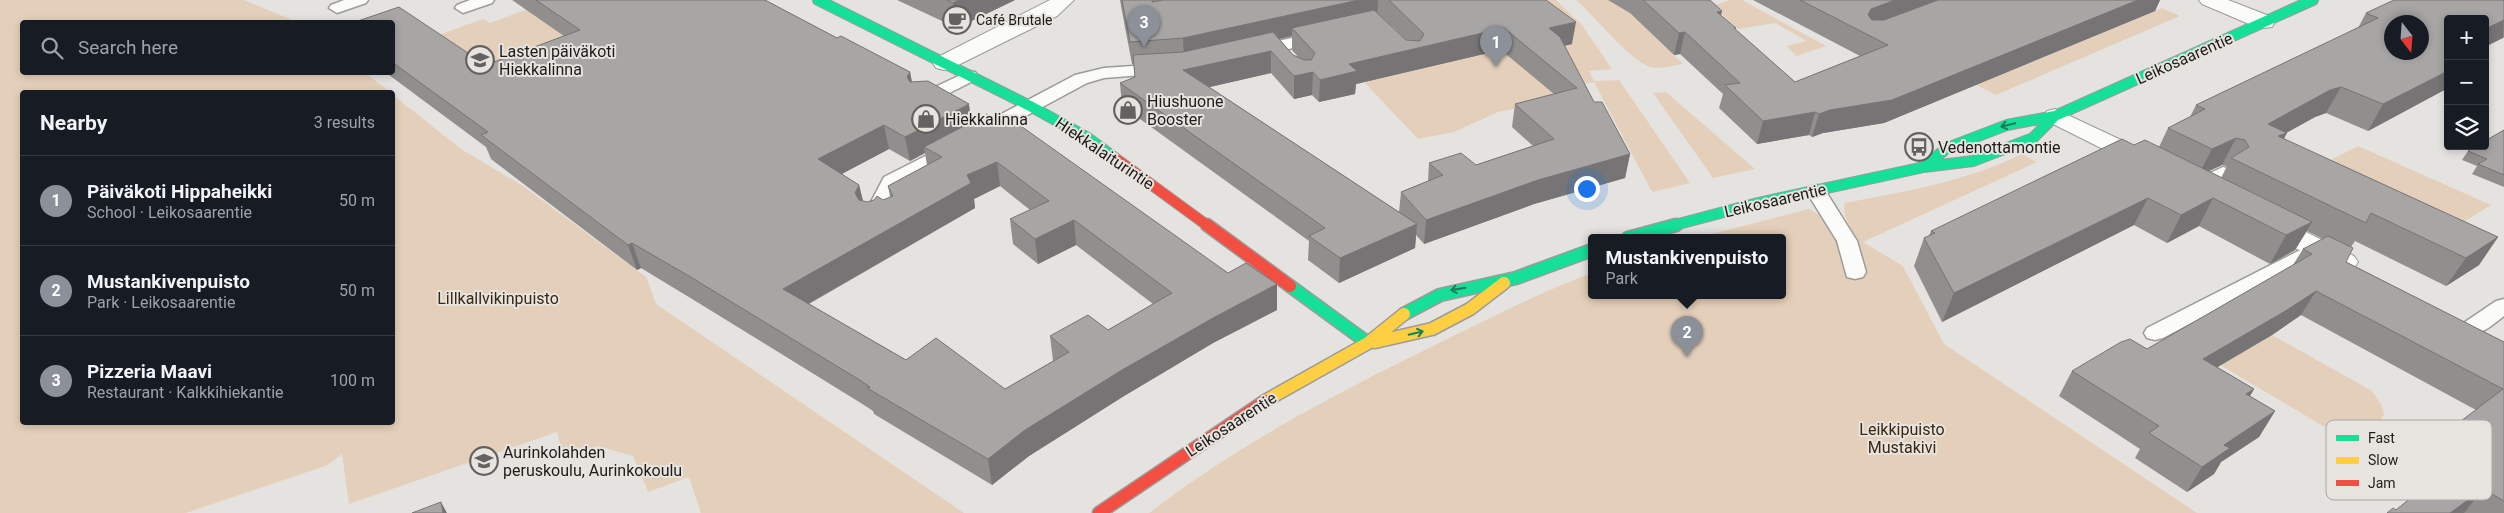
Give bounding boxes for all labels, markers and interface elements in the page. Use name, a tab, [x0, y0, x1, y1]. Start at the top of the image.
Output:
cafe icon: Café Brutale	[942, 5, 972, 35]
pin: 3	[1128, 6, 1160, 47]
place label: Café Brutale	[976, 12, 1053, 28]
north arrow	[2384, 15, 2429, 60]
map controls	[2444, 15, 2489, 150]
button: +	[2444, 15, 2489, 60]
search box	[20, 20, 395, 75]
pin: 1	[1480, 26, 1512, 67]
street label: Leikosaarentie	[2133, 29, 2236, 88]
icon: search	[38, 34, 66, 62]
text: Search here	[78, 36, 178, 59]
place label: Lasten päiväkoti Hiekkalinna	[499, 42, 615, 79]
school or university icon: Lasten päiväkoti Hiekkalinna	[465, 45, 495, 75]
button: −	[2444, 60, 2489, 105]
place label: Hiushuone Booster	[1147, 92, 1223, 129]
shop icon: Hiushuone Booster	[1113, 95, 1143, 125]
shop icon: Hiekkalinna	[911, 104, 941, 134]
button: layers	[2444, 105, 2489, 150]
place label: Hiekkalinna	[945, 110, 1028, 129]
text: Nearby	[40, 111, 107, 135]
text: 3 results	[314, 113, 375, 132]
street label: Hiekkalaiturintie	[1052, 113, 1158, 193]
one-way arrow	[2000, 121, 2016, 131]
bus stop icon: Vedenottamontie	[1904, 132, 1934, 162]
place label: Vedenottamontie	[1938, 138, 2061, 157]
your location	[1574, 176, 1600, 202]
text: Päiväkoti Hippaheikki	[87, 180, 272, 203]
street label: Leikosaarentie	[1722, 180, 1828, 221]
text: 1	[51, 191, 61, 210]
text: 50 m	[339, 191, 375, 210]
text: School · Leikosaarentie	[87, 203, 252, 222]
popup	[1588, 234, 1786, 299]
text: Mustankivenpuisto	[1606, 246, 1768, 269]
text: Park	[1606, 269, 1638, 288]
text: Mustankivenpuisto	[87, 270, 250, 293]
text: 2	[51, 281, 61, 300]
text: 50 m	[339, 281, 375, 300]
one-way arrow	[1451, 285, 1467, 295]
park label: Lillkallvikinpuisto	[437, 289, 559, 308]
text: Park · Leikosaarentie	[87, 293, 235, 312]
pin: 2	[1671, 316, 1703, 357]
one-way arrow	[1407, 327, 1423, 337]
text: Pizzeria Maavi	[87, 360, 212, 383]
text: 3	[51, 371, 61, 390]
text: 100 m	[330, 371, 375, 390]
text: Restaurant · Kalkkihiekantie	[87, 383, 284, 402]
street label: Leikosaarentie	[1182, 388, 1280, 461]
park label: Leikkipuisto Mustakivi	[1859, 420, 1945, 457]
legend	[2326, 420, 2492, 500]
text: Fast	[2368, 430, 2395, 446]
place label: Aurinkolahden peruskoulu, Aurinkokoulu	[503, 443, 682, 480]
school or university icon: Aurinkolahden peruskoulu, Aurinkokoulu	[469, 446, 499, 476]
text: Slow	[2368, 452, 2399, 468]
text: Jam	[2368, 475, 2396, 491]

